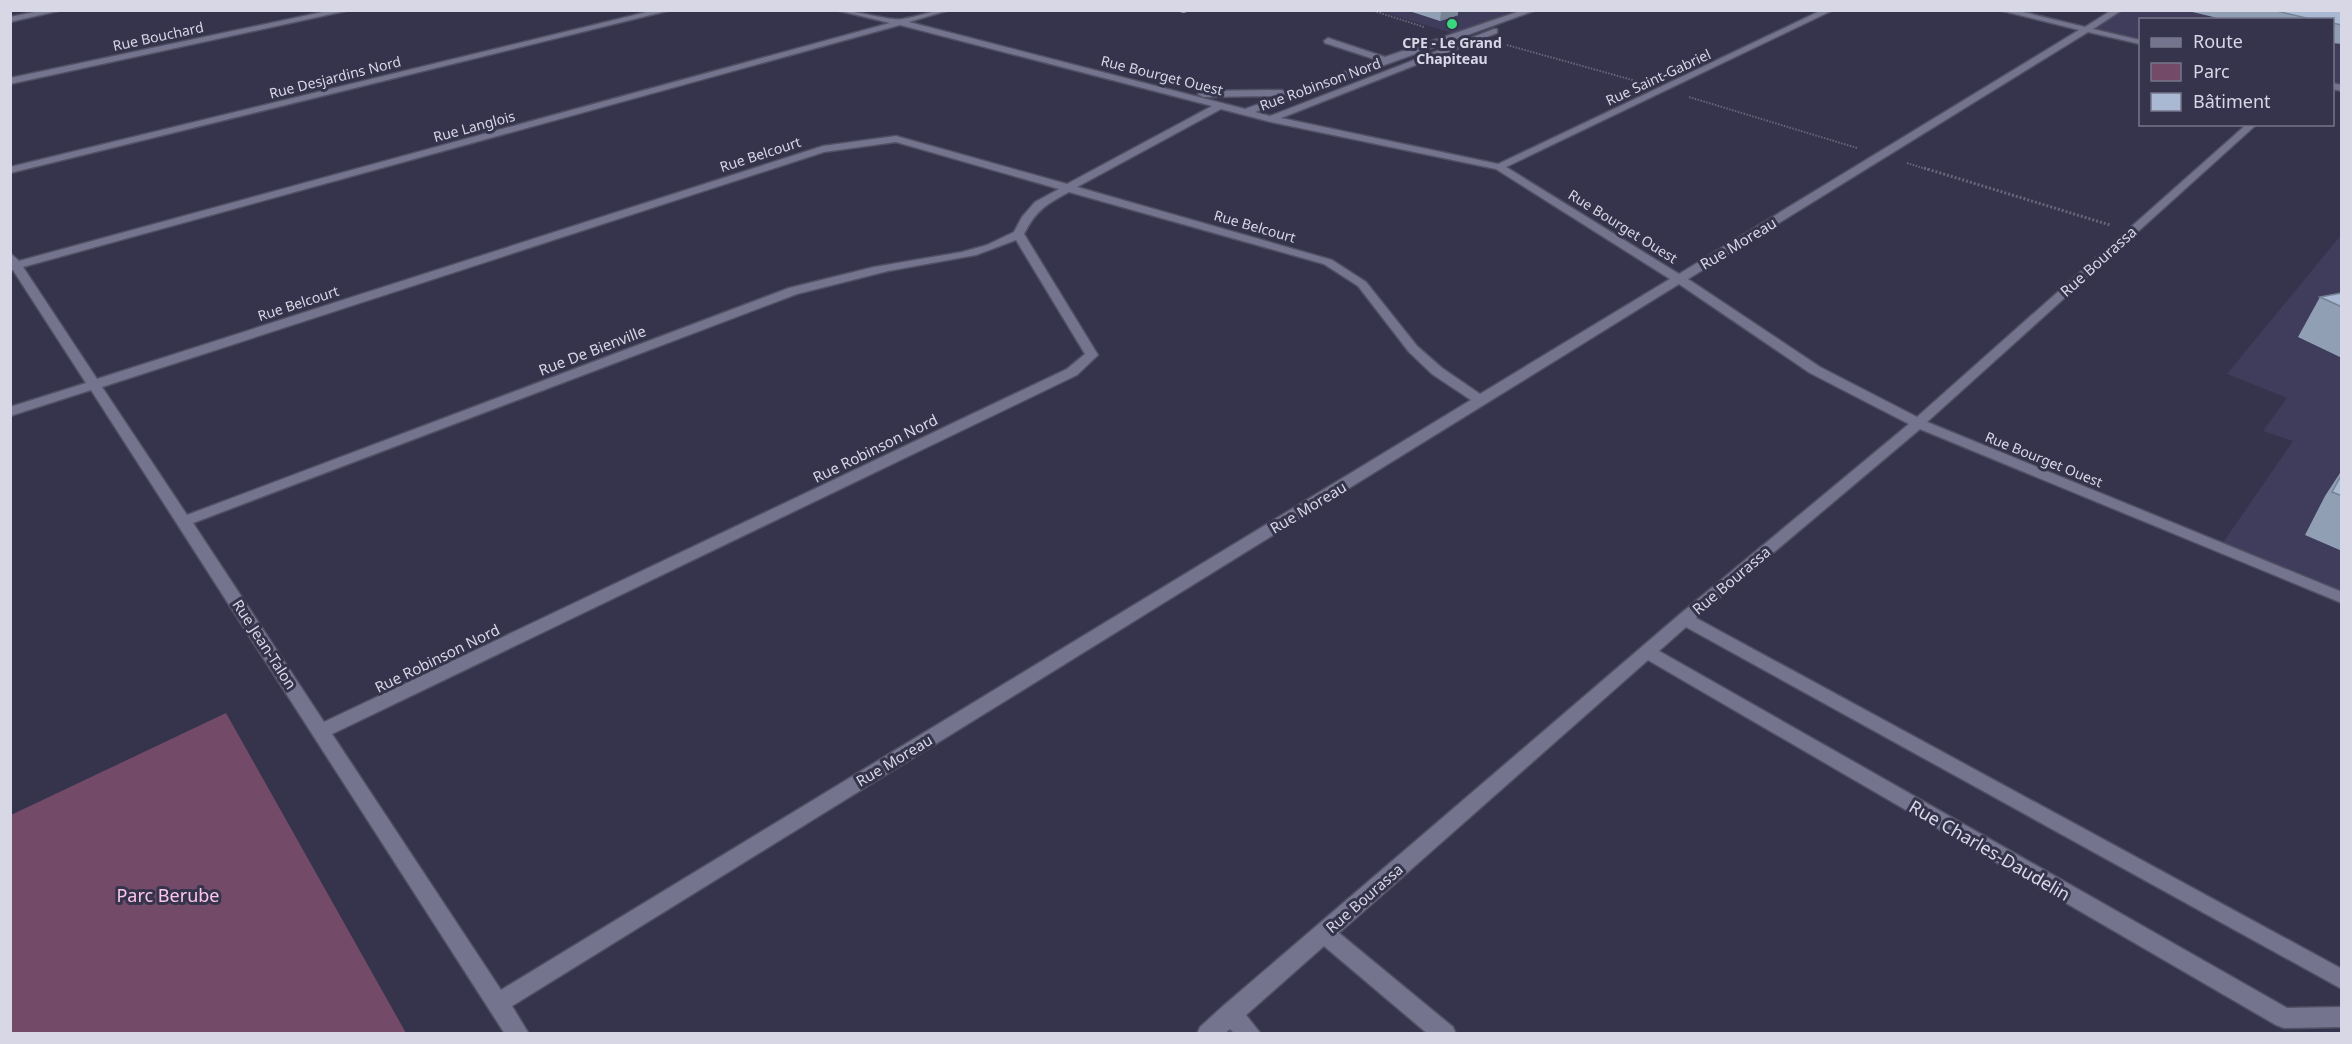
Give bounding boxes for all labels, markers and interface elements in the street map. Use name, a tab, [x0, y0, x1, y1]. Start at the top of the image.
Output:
street label: Rue Bouchard	[111, 17, 205, 55]
marker: CPE - Le Grand Chapiteau	[1445, 17, 1459, 31]
legend	[2139, 18, 2334, 126]
text: Route	[2193, 29, 2243, 53]
place label: CPE - Le Grand Chapiteau	[1402, 33, 1502, 68]
street label: Rue Saint-Gabriel	[1602, 44, 1714, 110]
street label: Rue Desjardins Nord	[267, 51, 403, 103]
street label: Rue Bourget Ouest	[1099, 51, 1225, 99]
street label: Rue Robinson Nord	[1257, 53, 1383, 115]
text: Parc	[2193, 59, 2230, 83]
text: Bâtiment	[2193, 89, 2271, 113]
street label: Rue Langlois	[431, 106, 517, 146]
street label: Rue Belcourt	[717, 132, 803, 176]
street label: Rue Bourget Ouest	[1565, 185, 1681, 267]
street label: Rue Belcourt	[1212, 205, 1298, 247]
street label: Rue Moreau	[1696, 212, 1780, 274]
street label: Rue Bourassa	[2056, 221, 2140, 301]
street label: Rue Belcourt	[255, 281, 341, 325]
street label: Rue De Bienville	[536, 320, 648, 380]
street label: Rue Robinson Nord	[809, 409, 941, 487]
street label: Rue Bourget Ouest	[1982, 427, 2106, 491]
street label: Rue Moreau	[1266, 476, 1350, 538]
street label: Rue Bourassa	[1688, 541, 1774, 619]
street label: Rue Jean-Talon	[229, 595, 301, 693]
street label: Rue Robinson Nord	[371, 619, 503, 697]
street label: Rue Moreau	[852, 729, 936, 791]
street label: Rue Charles-Daudelin	[1905, 794, 2075, 906]
street label: Rue Bourassa	[1321, 859, 1407, 937]
park label: Parc Berube	[116, 883, 220, 907]

